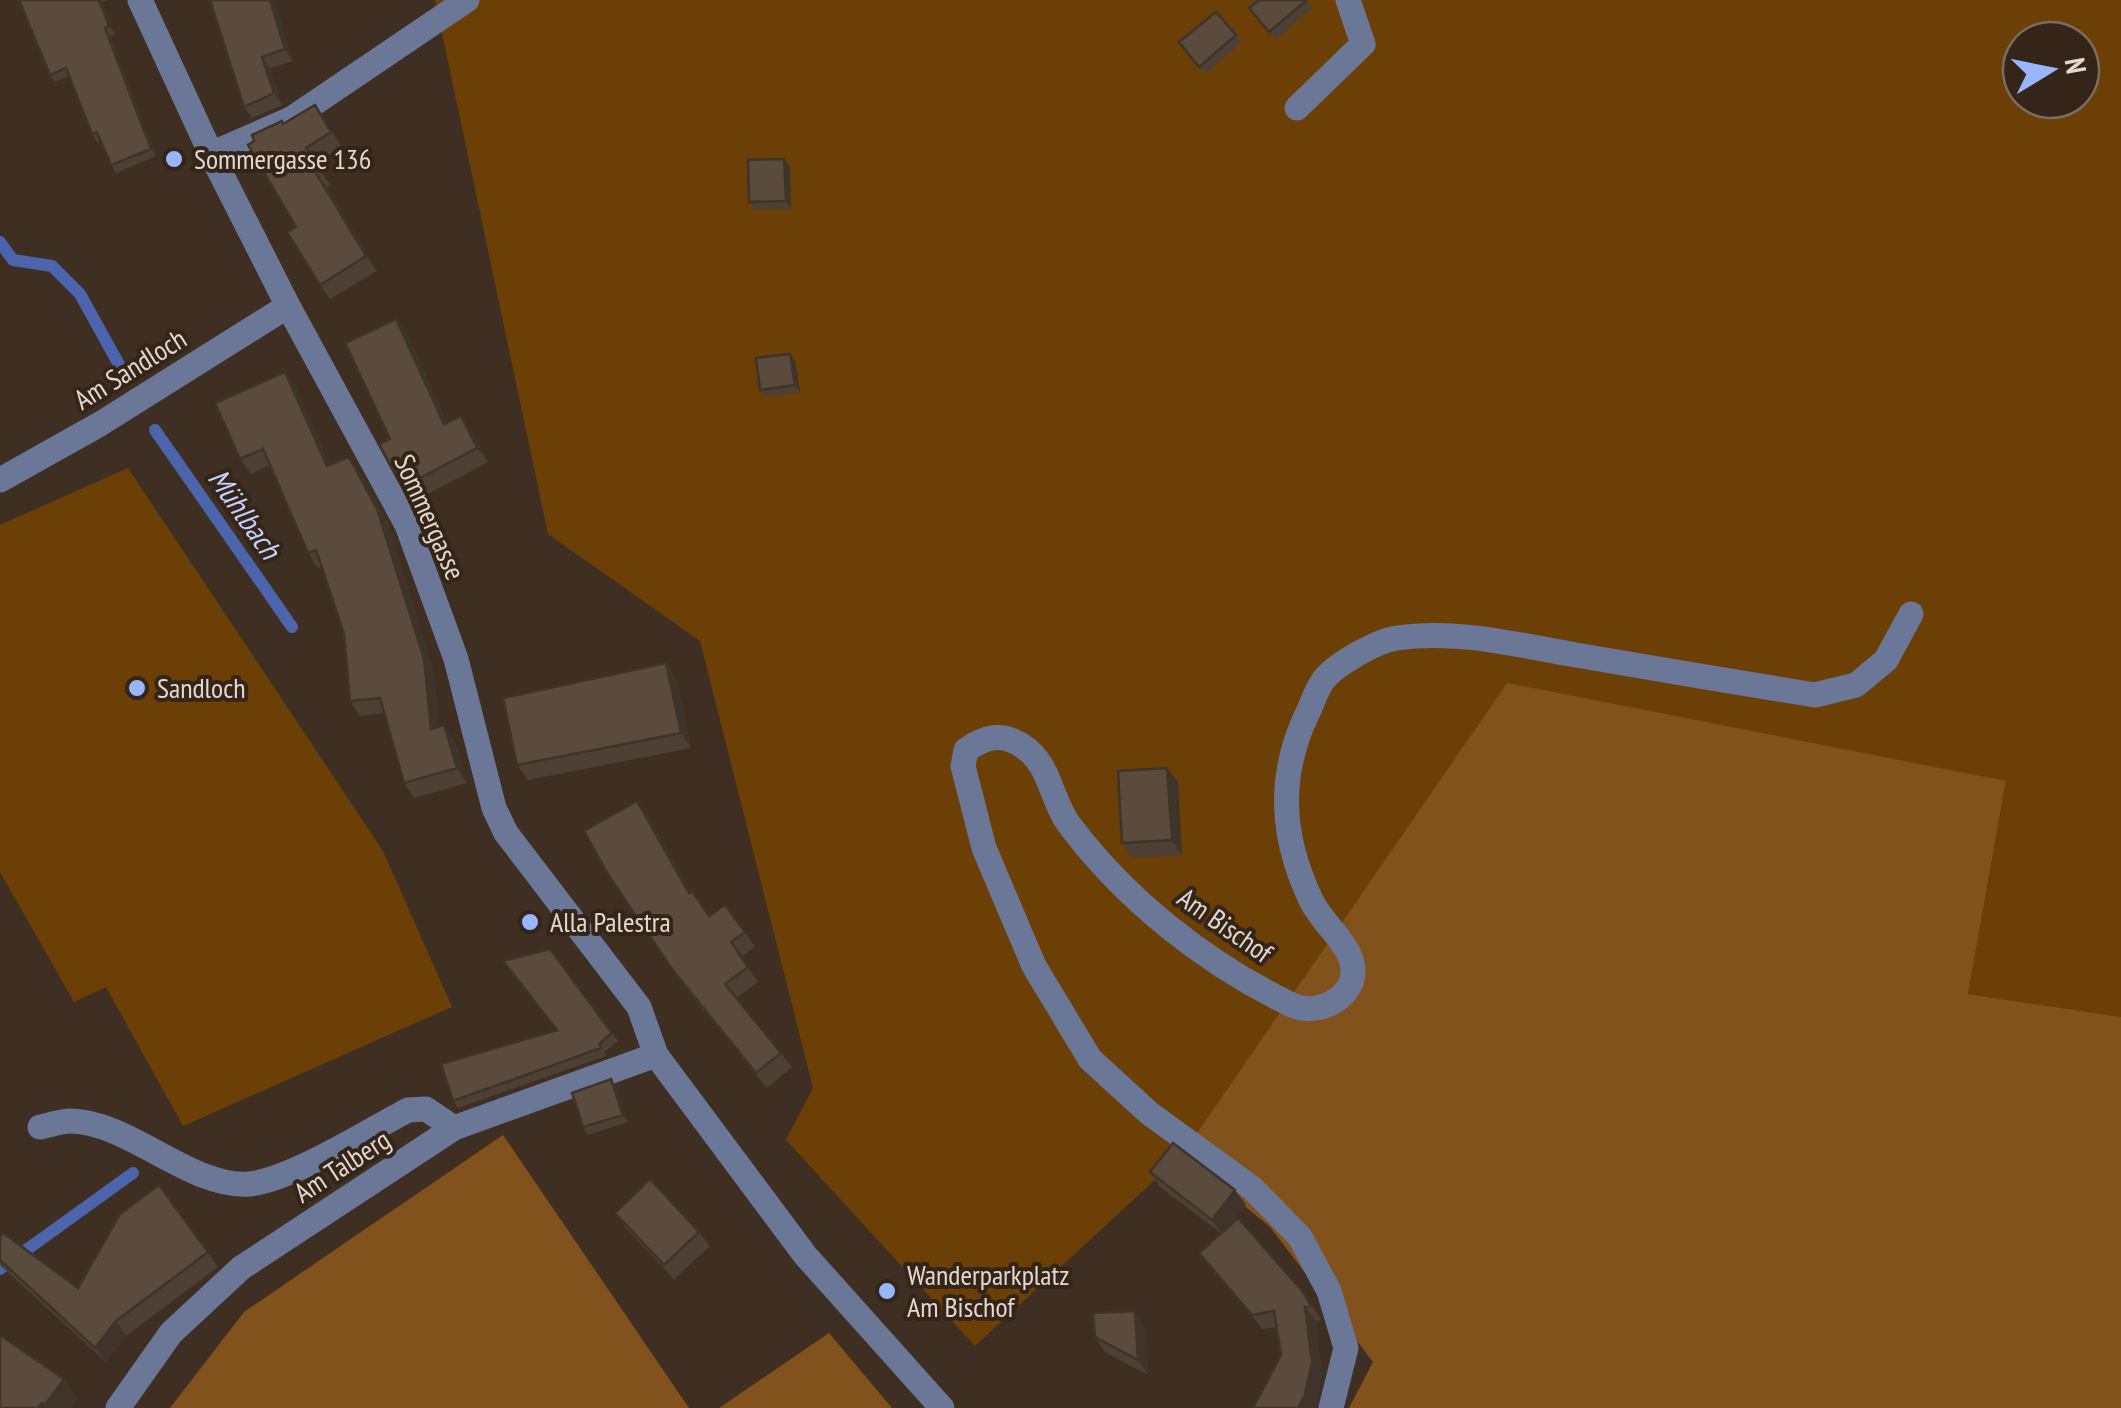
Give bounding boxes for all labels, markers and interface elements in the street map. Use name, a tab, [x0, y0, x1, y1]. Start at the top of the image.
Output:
north arrow	[2001, 20, 2101, 120]
text: N	[2057, 55, 2096, 76]
place label: Sommergasse 136	[194, 140, 371, 177]
marker: Sommergasse 136	[163, 148, 185, 170]
street label: Am Sandloch	[67, 320, 193, 418]
street label: Sommergasse	[386, 448, 475, 585]
water label: Mühlbach	[200, 460, 291, 567]
place label: Sandloch	[157, 669, 246, 706]
marker: Sandloch	[126, 677, 148, 699]
street label: Am Bischof	[1171, 879, 1281, 972]
place label: Alla Palestra	[550, 903, 671, 940]
marker: Alla Palestra	[519, 911, 541, 933]
street label: Am Talberg	[286, 1121, 397, 1211]
place label: Wanderparkplatz Am Bischof	[907, 1256, 1069, 1325]
marker: Wanderparkplatz Am Bischof	[876, 1280, 898, 1302]

